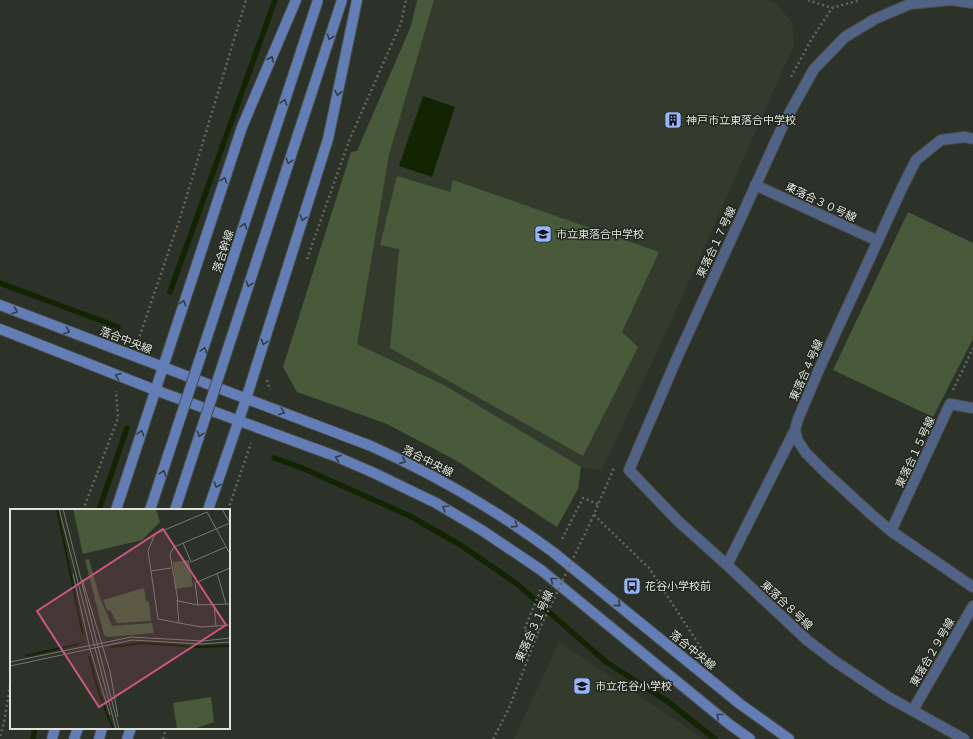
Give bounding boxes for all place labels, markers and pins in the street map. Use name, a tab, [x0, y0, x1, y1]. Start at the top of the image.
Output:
building icon: 神戸市立東落合中学校	[663, 110, 683, 130]
place label: 神戸市立東落合中学校	[686, 113, 796, 127]
school or university icon: 市立東落合中学校	[533, 224, 553, 244]
place label: 市立東落合中学校	[556, 227, 644, 241]
bus stop icon: 花谷小学校前	[622, 576, 642, 596]
place label: 花谷小学校前	[645, 579, 711, 593]
school or university icon: 市立花谷小学校	[572, 676, 592, 696]
place label: 市立花谷小学校	[595, 679, 672, 693]

